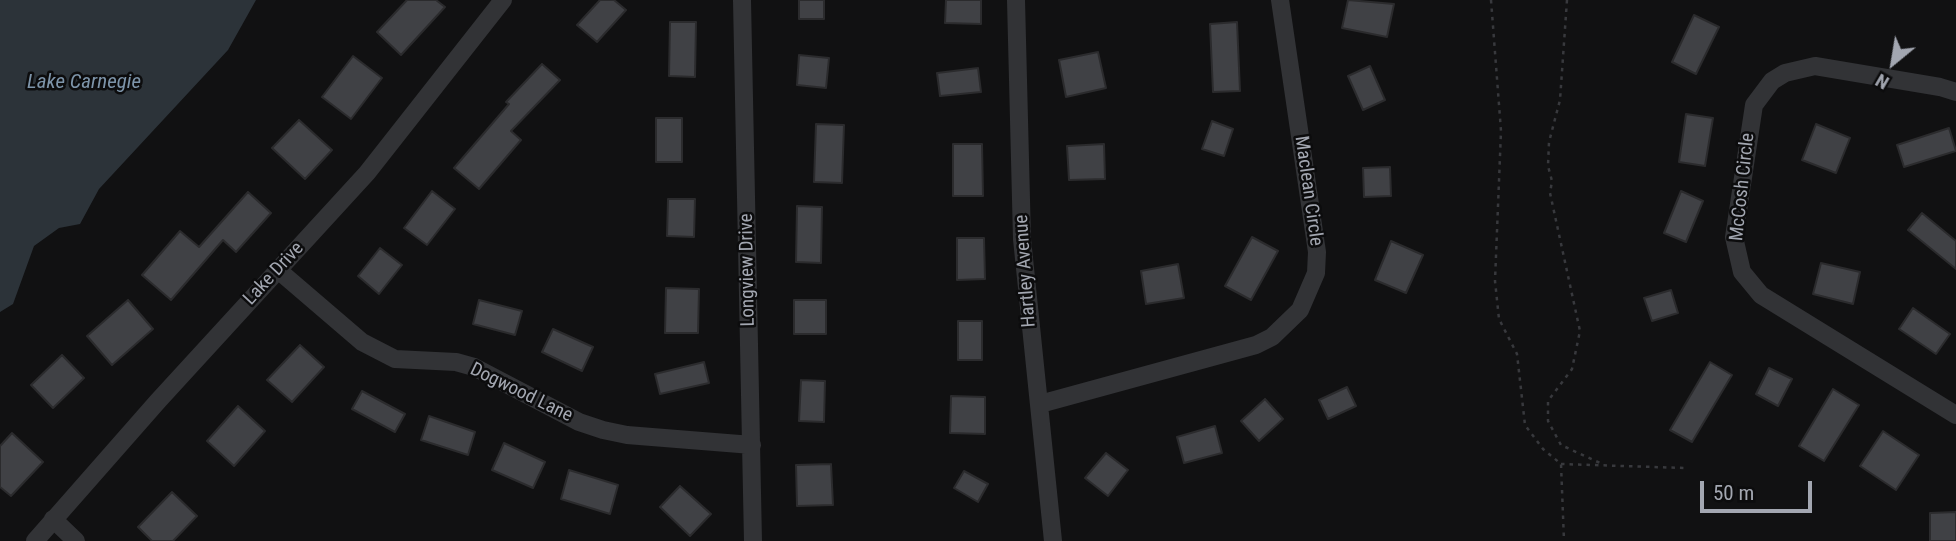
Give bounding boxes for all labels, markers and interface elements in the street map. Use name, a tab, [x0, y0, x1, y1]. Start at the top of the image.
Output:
north arrow	[1858, 28, 1928, 98]
text: N	[1871, 69, 1893, 94]
water label: Lake Carnegie	[27, 70, 141, 96]
street label: McCosh Circle	[1726, 132, 1760, 242]
street label: Maclean Circle	[1289, 134, 1327, 248]
street label: Longview Drive	[736, 213, 760, 327]
street label: Hartley Avenue	[1011, 214, 1041, 328]
street label: Lake Drive	[239, 238, 309, 310]
street label: Dogwood Lane	[466, 358, 576, 428]
scale bar	[1704, 468, 1816, 512]
text: 50 m	[1713, 481, 1754, 505]

